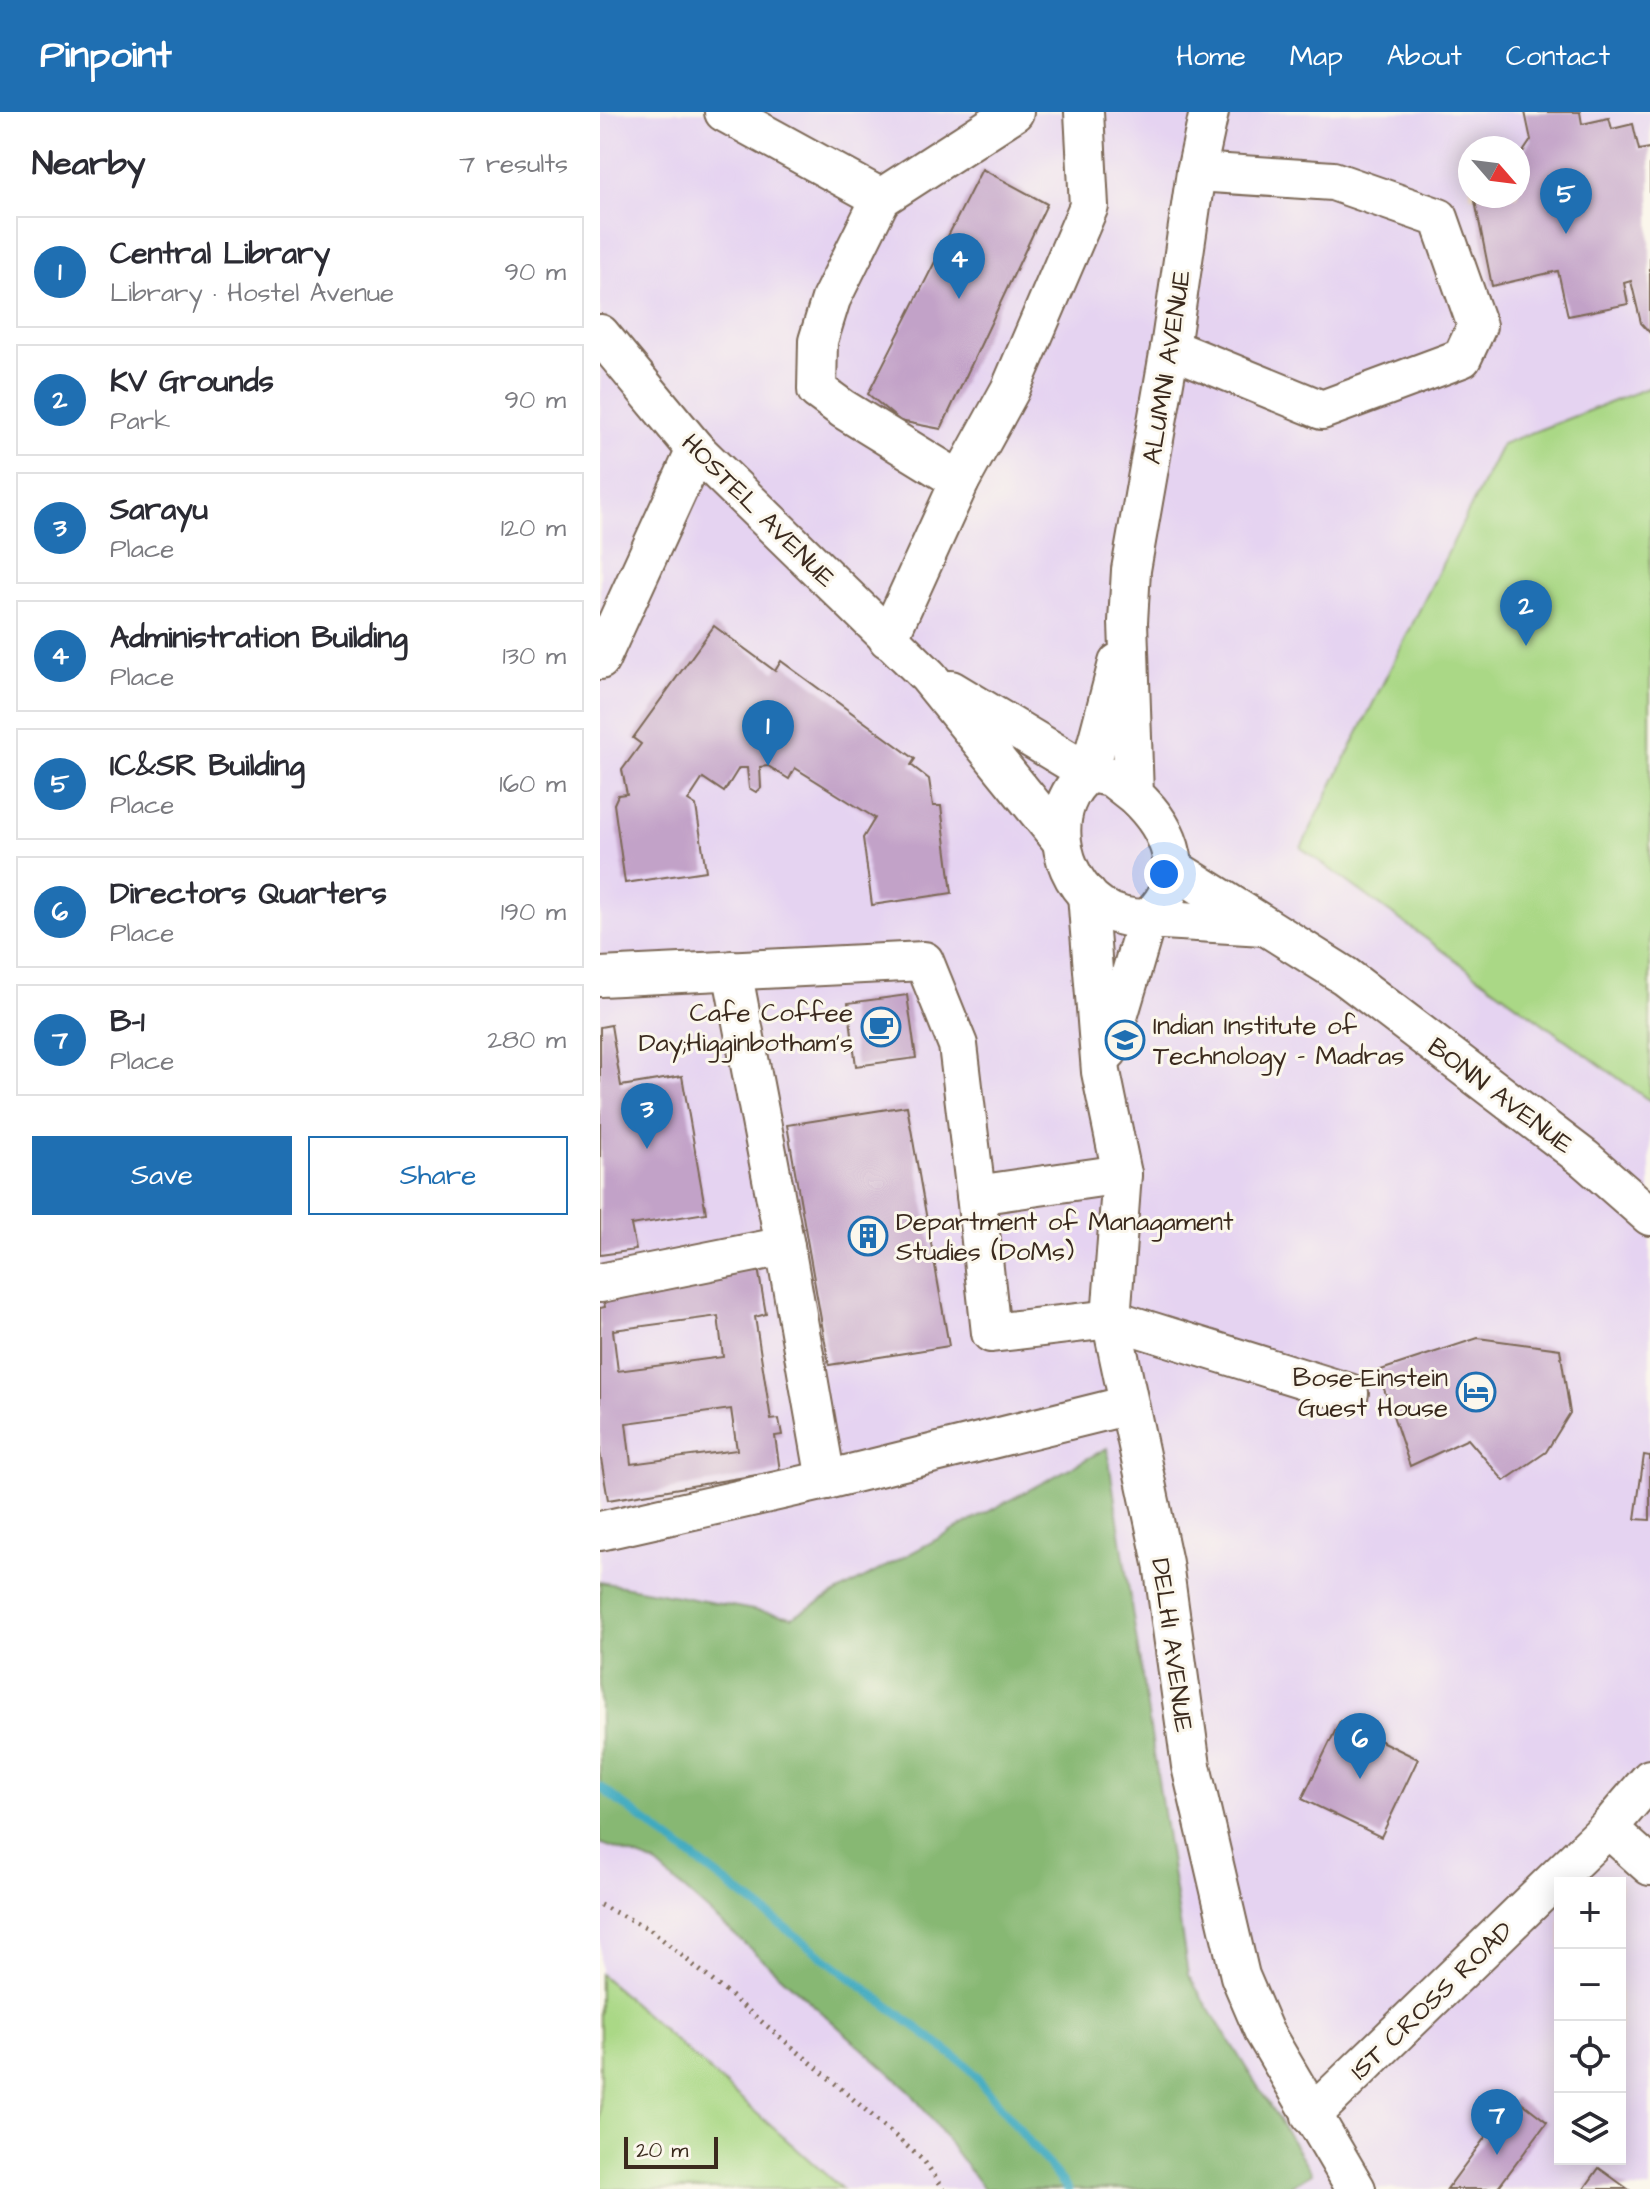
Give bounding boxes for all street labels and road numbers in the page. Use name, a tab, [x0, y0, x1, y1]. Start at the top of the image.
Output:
street label: ALUMNI AVENUE	[1134, 268, 1200, 467]
street label: HOSTEL AVENUE	[673, 426, 843, 596]
street label: BONN AVENUE	[1420, 1029, 1581, 1162]
street label: DELHI AVENUE	[1142, 1556, 1202, 1734]
street label: 1ST CROSS ROAD	[1342, 1913, 1521, 2088]

